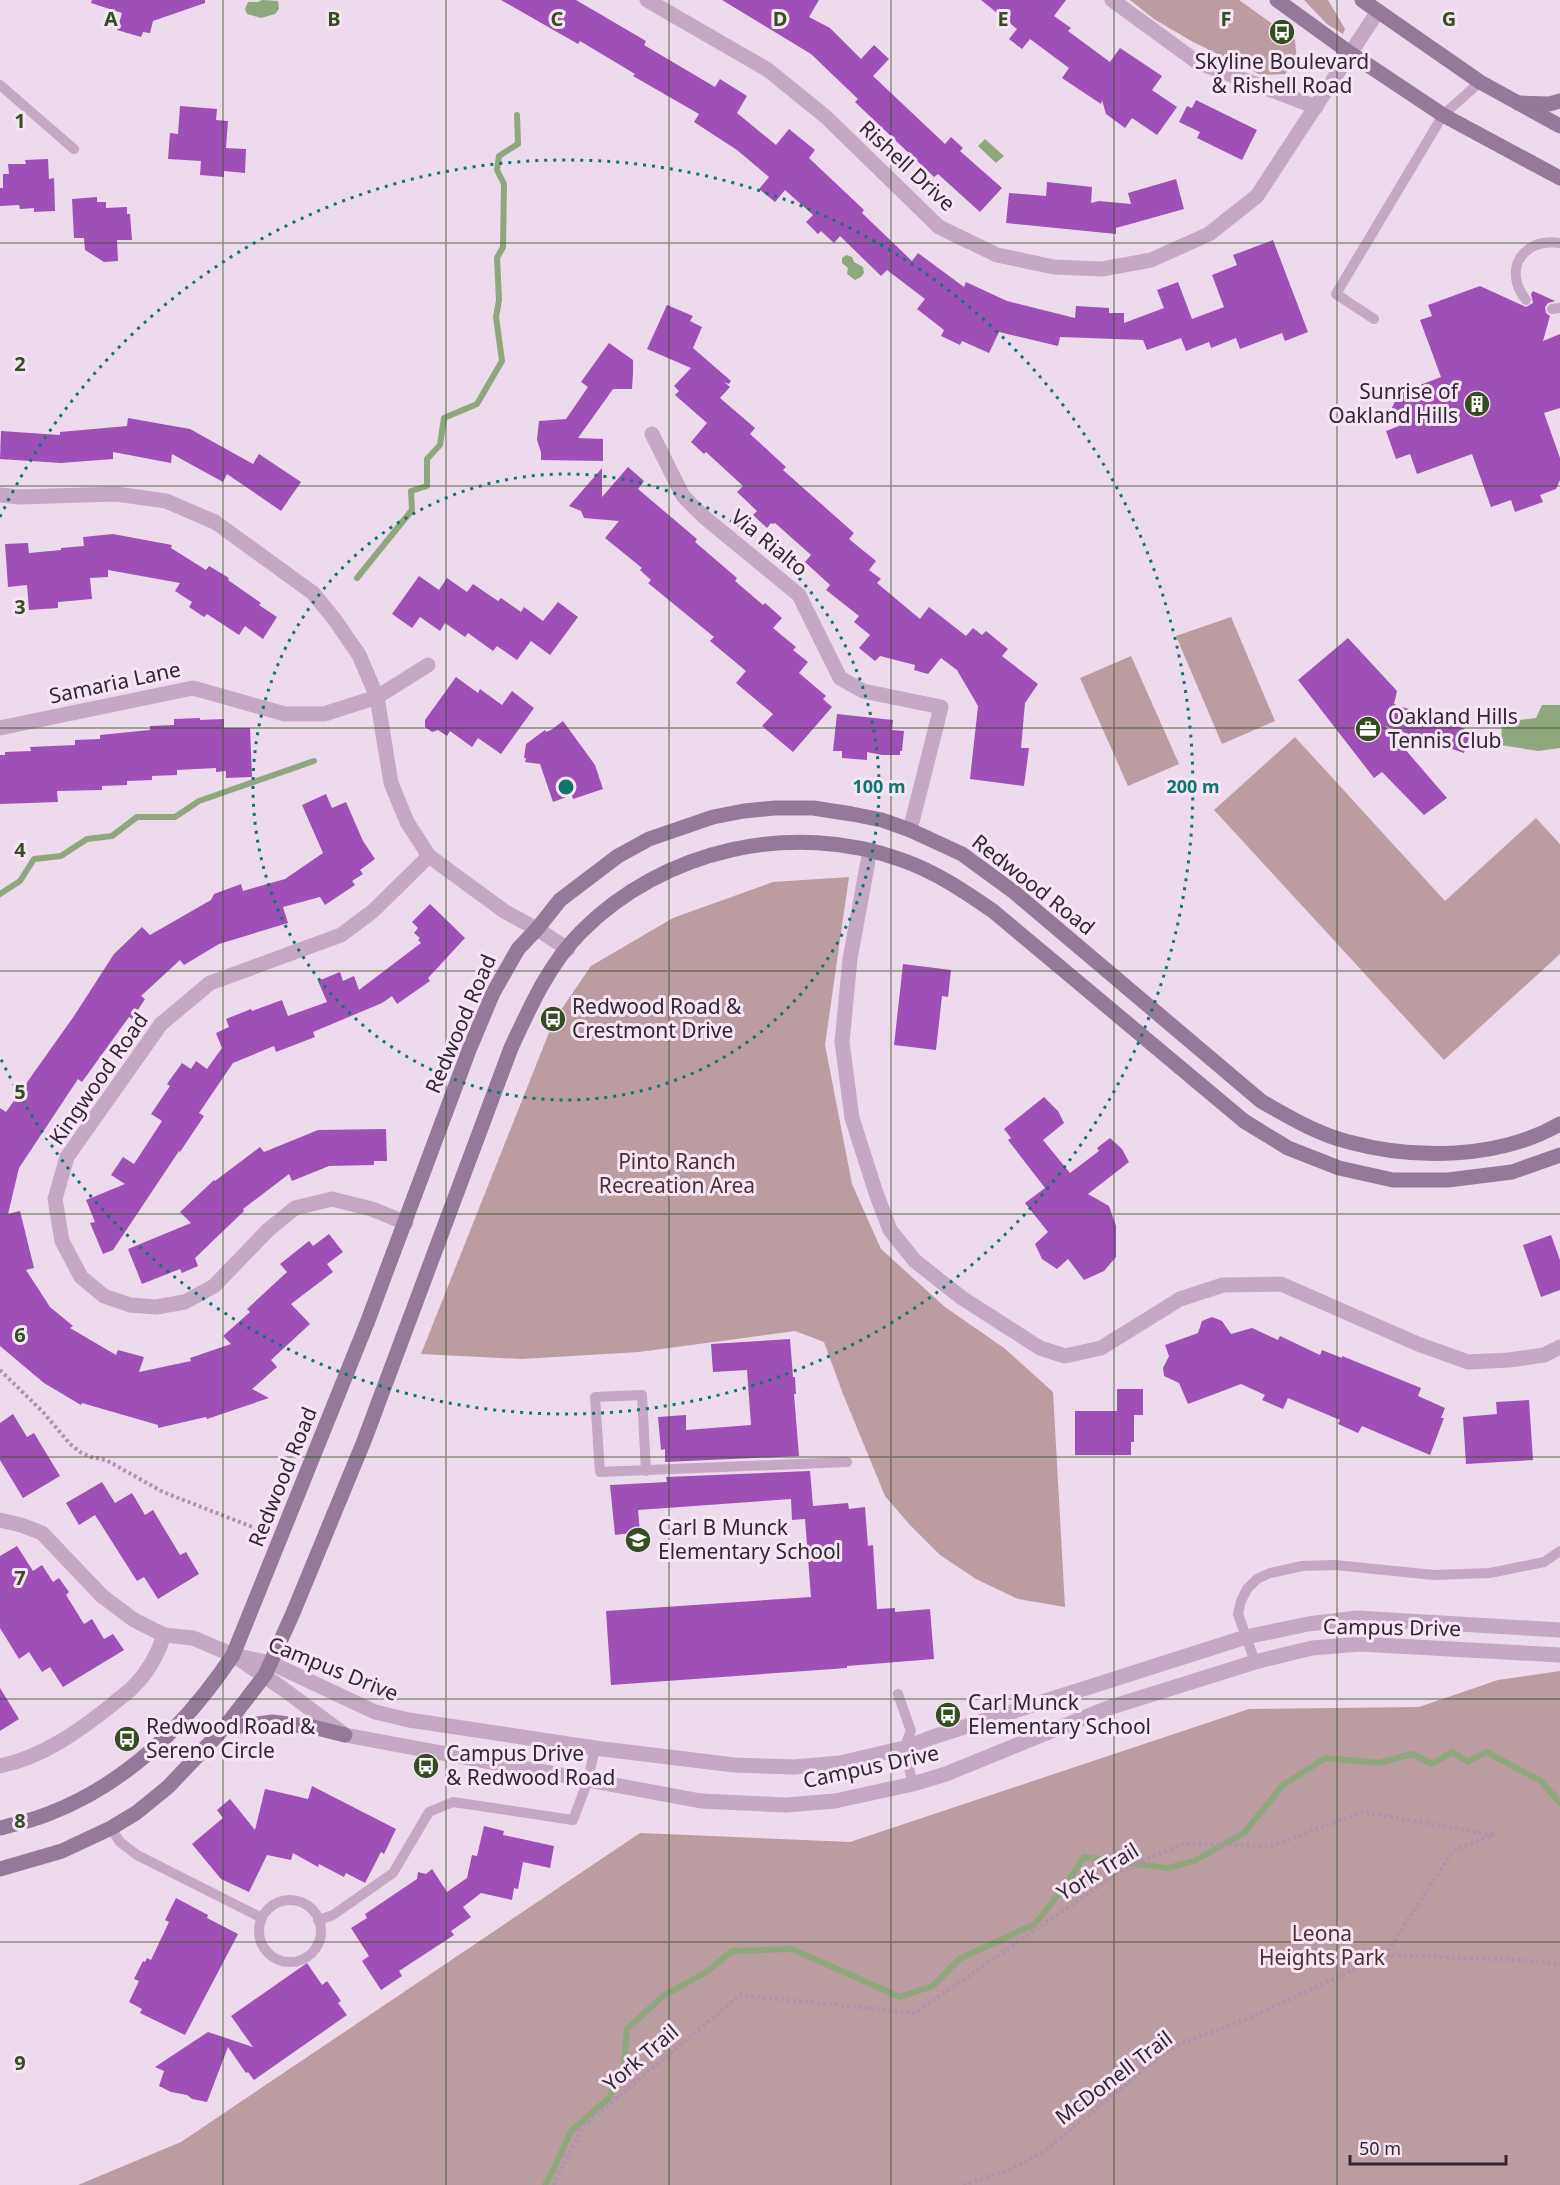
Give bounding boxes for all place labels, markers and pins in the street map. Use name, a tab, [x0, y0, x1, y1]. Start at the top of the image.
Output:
bus stop icon: Skyline Boulevard & Rishell Road	[1267, 17, 1297, 47]
place label: Skyline Boulevard & Rishell Road	[1195, 47, 1369, 99]
place label: Sunrise of Oakland Hills	[1328, 377, 1460, 429]
building icon: Sunrise of Oakland Hills	[1462, 389, 1492, 419]
place label: Oakland Hills Tennis Club	[1388, 702, 1518, 754]
office icon: Oakland Hills Tennis Club	[1353, 714, 1383, 744]
centre of rings	[556, 777, 576, 797]
place label: Redwood Road & Crestmont Drive	[572, 992, 742, 1044]
bus stop icon: Redwood Road & Crestmont Drive	[538, 1004, 568, 1034]
place label: Carl B Munck Elementary School	[658, 1513, 841, 1565]
school or university icon: Carl B Munck Elementary School	[623, 1525, 653, 1555]
place label: Carl Munck Elementary School	[968, 1688, 1151, 1740]
bus stop icon: Carl Munck Elementary School	[933, 1700, 963, 1730]
place label: Redwood Road & Sereno Circle	[146, 1712, 316, 1764]
bus stop icon: Redwood Road & Sereno Circle	[112, 1724, 142, 1754]
place label: Campus Drive & Redwood Road	[446, 1739, 615, 1791]
bus stop icon: Campus Drive & Redwood Road	[411, 1751, 441, 1781]

